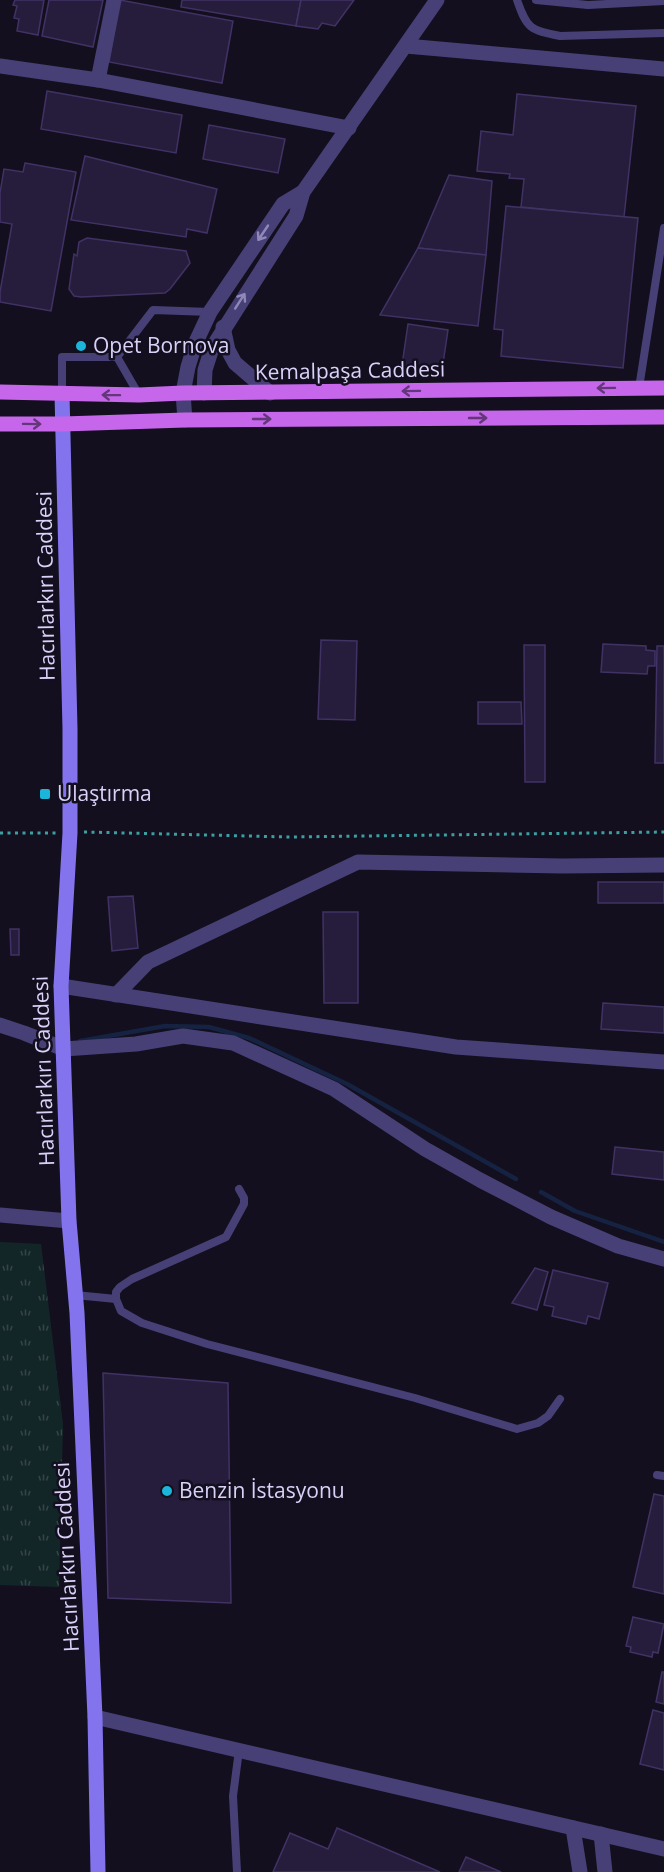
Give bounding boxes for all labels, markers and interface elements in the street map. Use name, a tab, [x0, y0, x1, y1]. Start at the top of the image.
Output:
one-way arrow	[257, 225, 269, 241]
one-way arrow	[234, 294, 246, 310]
place label: Opet Bornova	[93, 331, 229, 359]
marker: Opet Bornova	[74, 339, 88, 353]
street label: Kemalpaşa Caddesi	[255, 354, 445, 386]
one-way arrow	[596, 383, 616, 394]
one-way arrow	[401, 385, 421, 397]
one-way arrow	[101, 389, 121, 400]
one-way arrow	[468, 412, 488, 424]
one-way arrow	[252, 413, 272, 425]
one-way arrow	[21, 418, 41, 430]
street label: Hacırlarkırı Caddesi	[29, 491, 61, 681]
place label: Ulaştırma	[57, 779, 152, 807]
marker: Ulaştırma	[38, 787, 52, 801]
street label: Hacırlarkırı Caddesi	[26, 976, 60, 1166]
street label: Hacırlarkırı Caddesi	[47, 1461, 85, 1653]
place label: Benzin İstasyonu	[179, 1476, 345, 1504]
marker: Benzin İstasyonu	[160, 1484, 174, 1498]

